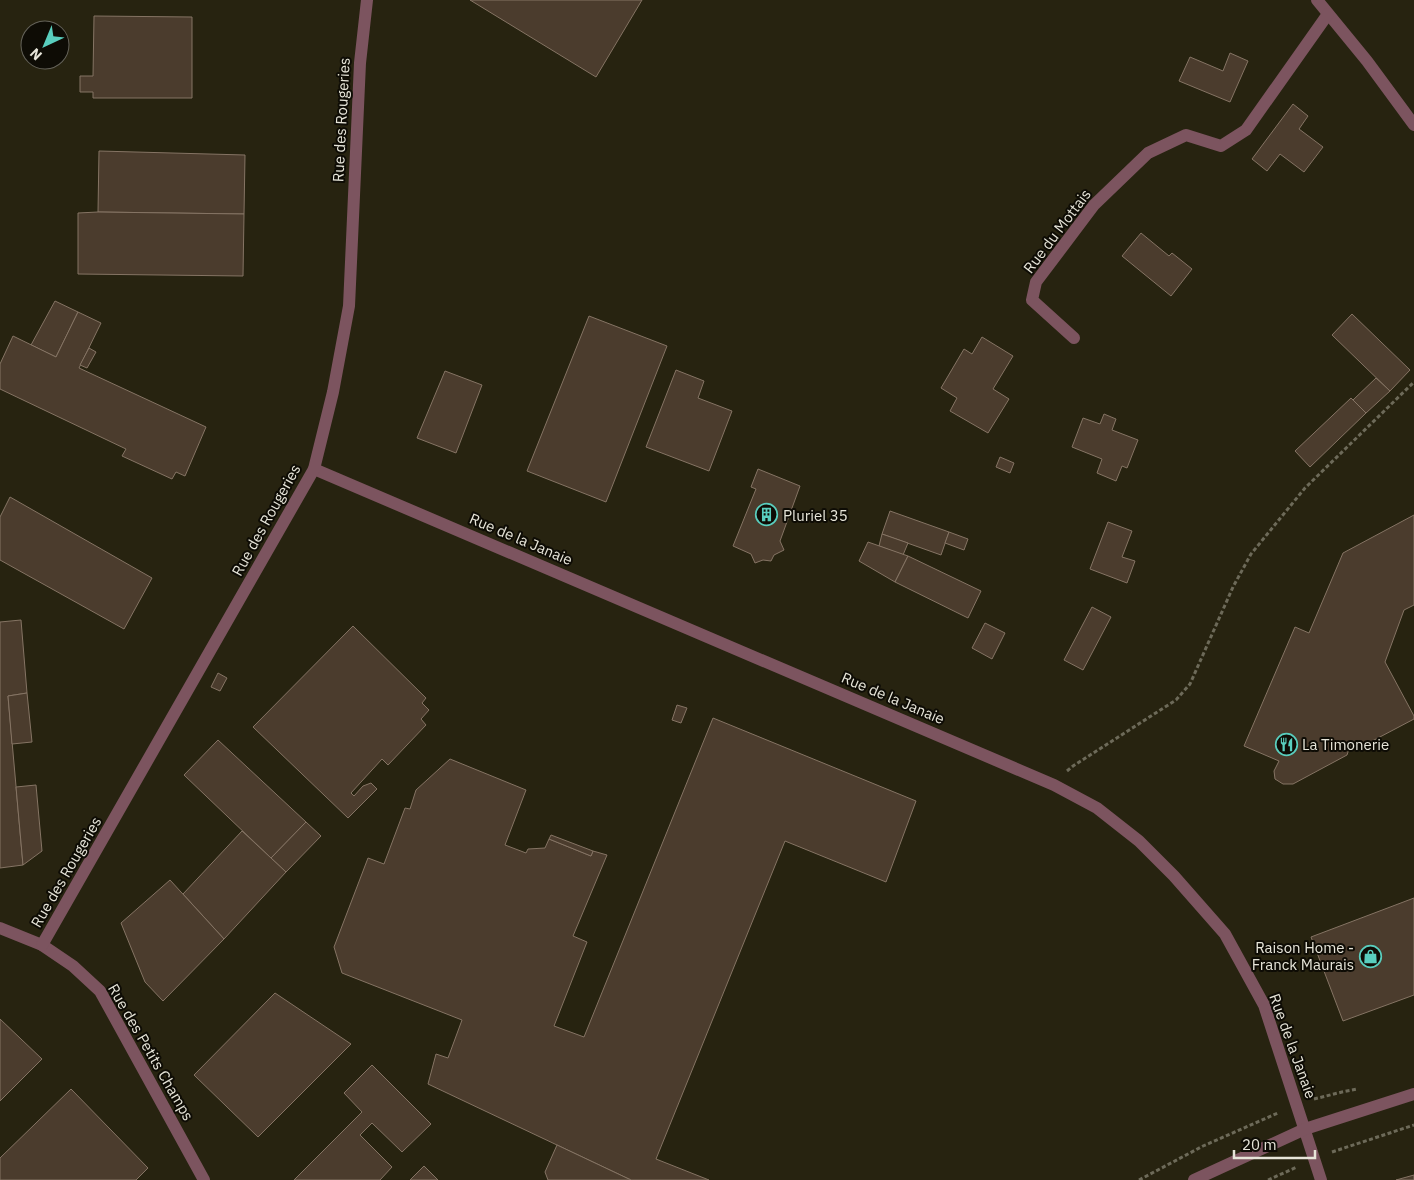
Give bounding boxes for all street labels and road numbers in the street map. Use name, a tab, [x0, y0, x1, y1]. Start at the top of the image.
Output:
street label: Rue des Rougeries	[328, 57, 354, 183]
street label: Rue du Mottais	[1019, 185, 1095, 277]
street label: Rue des Rougeries	[227, 461, 305, 579]
street label: Rue de la Janaie	[467, 509, 575, 569]
street label: Rue de la Janaie	[839, 668, 947, 728]
street label: Rue des Rougeries	[27, 813, 105, 931]
street label: Rue des Petits Champs	[104, 980, 198, 1124]
street label: Rue de la Janaie	[1265, 991, 1321, 1101]

